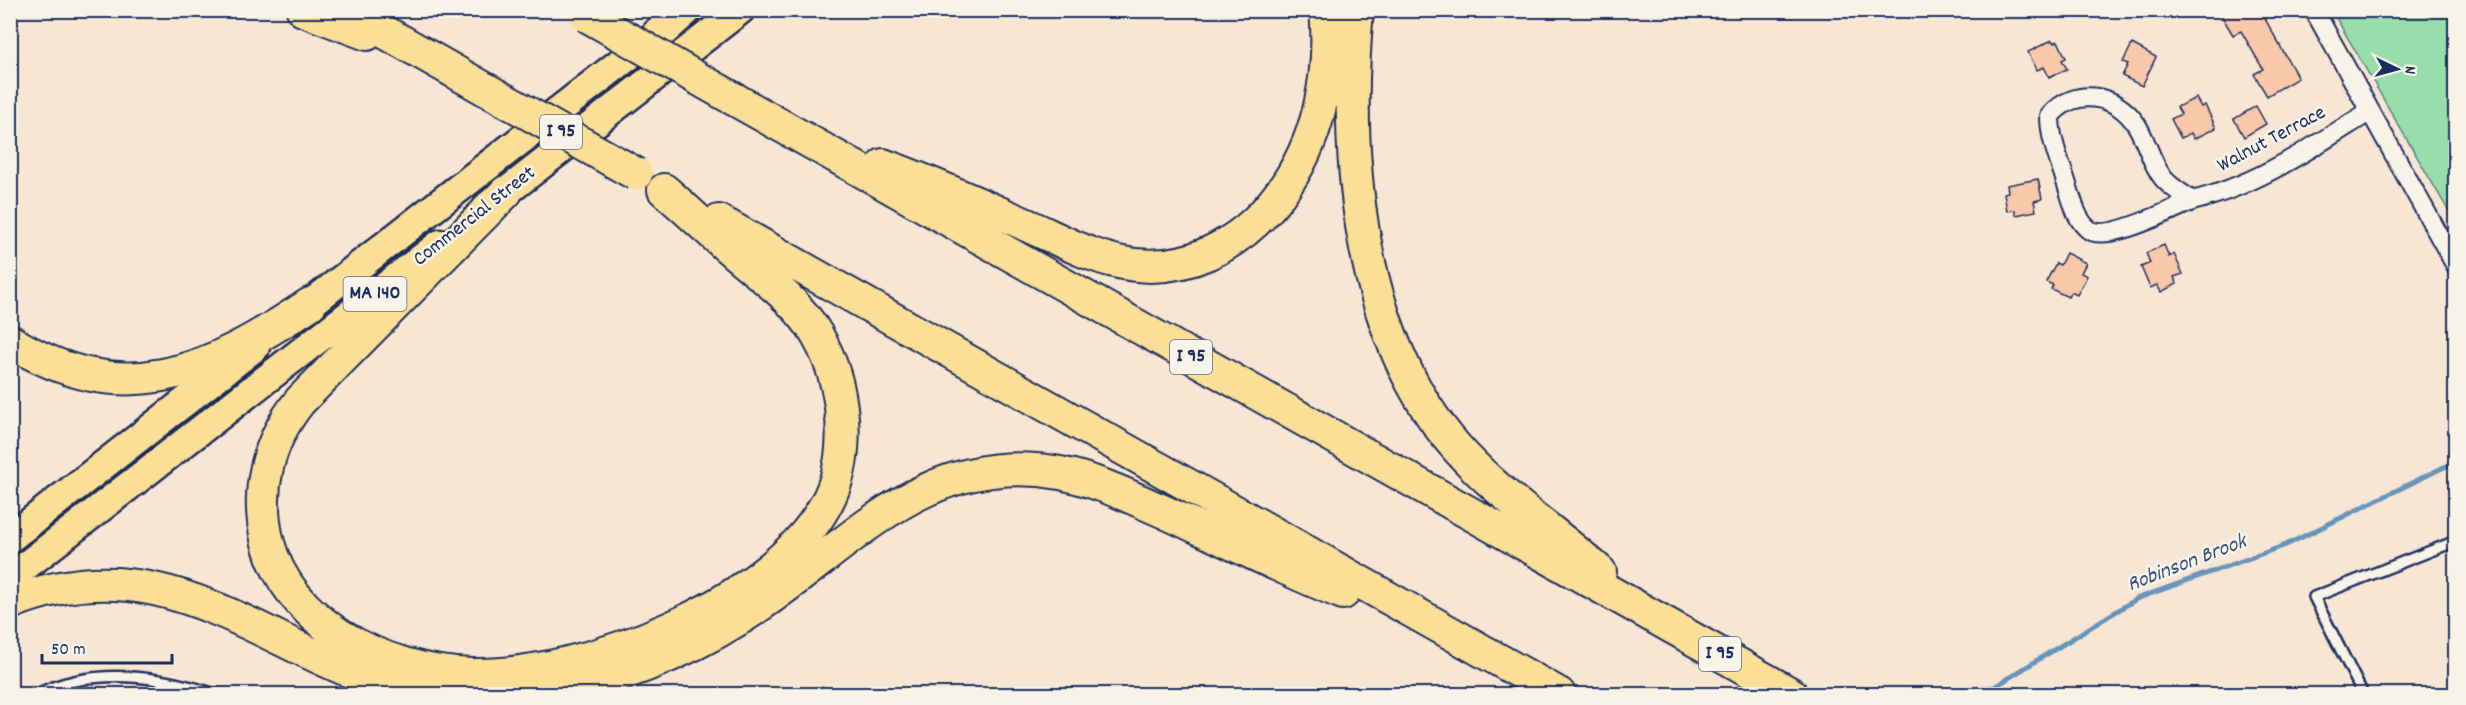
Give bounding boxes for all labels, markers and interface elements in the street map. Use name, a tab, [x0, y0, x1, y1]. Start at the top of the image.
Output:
north arrow	[2367, 39, 2427, 99]
text: N	[2398, 65, 2421, 75]
street label: Walnut Terrace	[2212, 99, 2332, 181]
road number: I 95	[540, 115, 582, 149]
street label: Commercial Street	[407, 159, 543, 275]
road number: MA 140	[344, 277, 406, 311]
road number: I 95	[1170, 340, 1212, 374]
water label: Robinson Brook	[2123, 526, 2253, 601]
scale bar	[42, 627, 172, 665]
road number: I 95	[1699, 637, 1741, 671]
text: 50 m	[51, 638, 86, 663]

